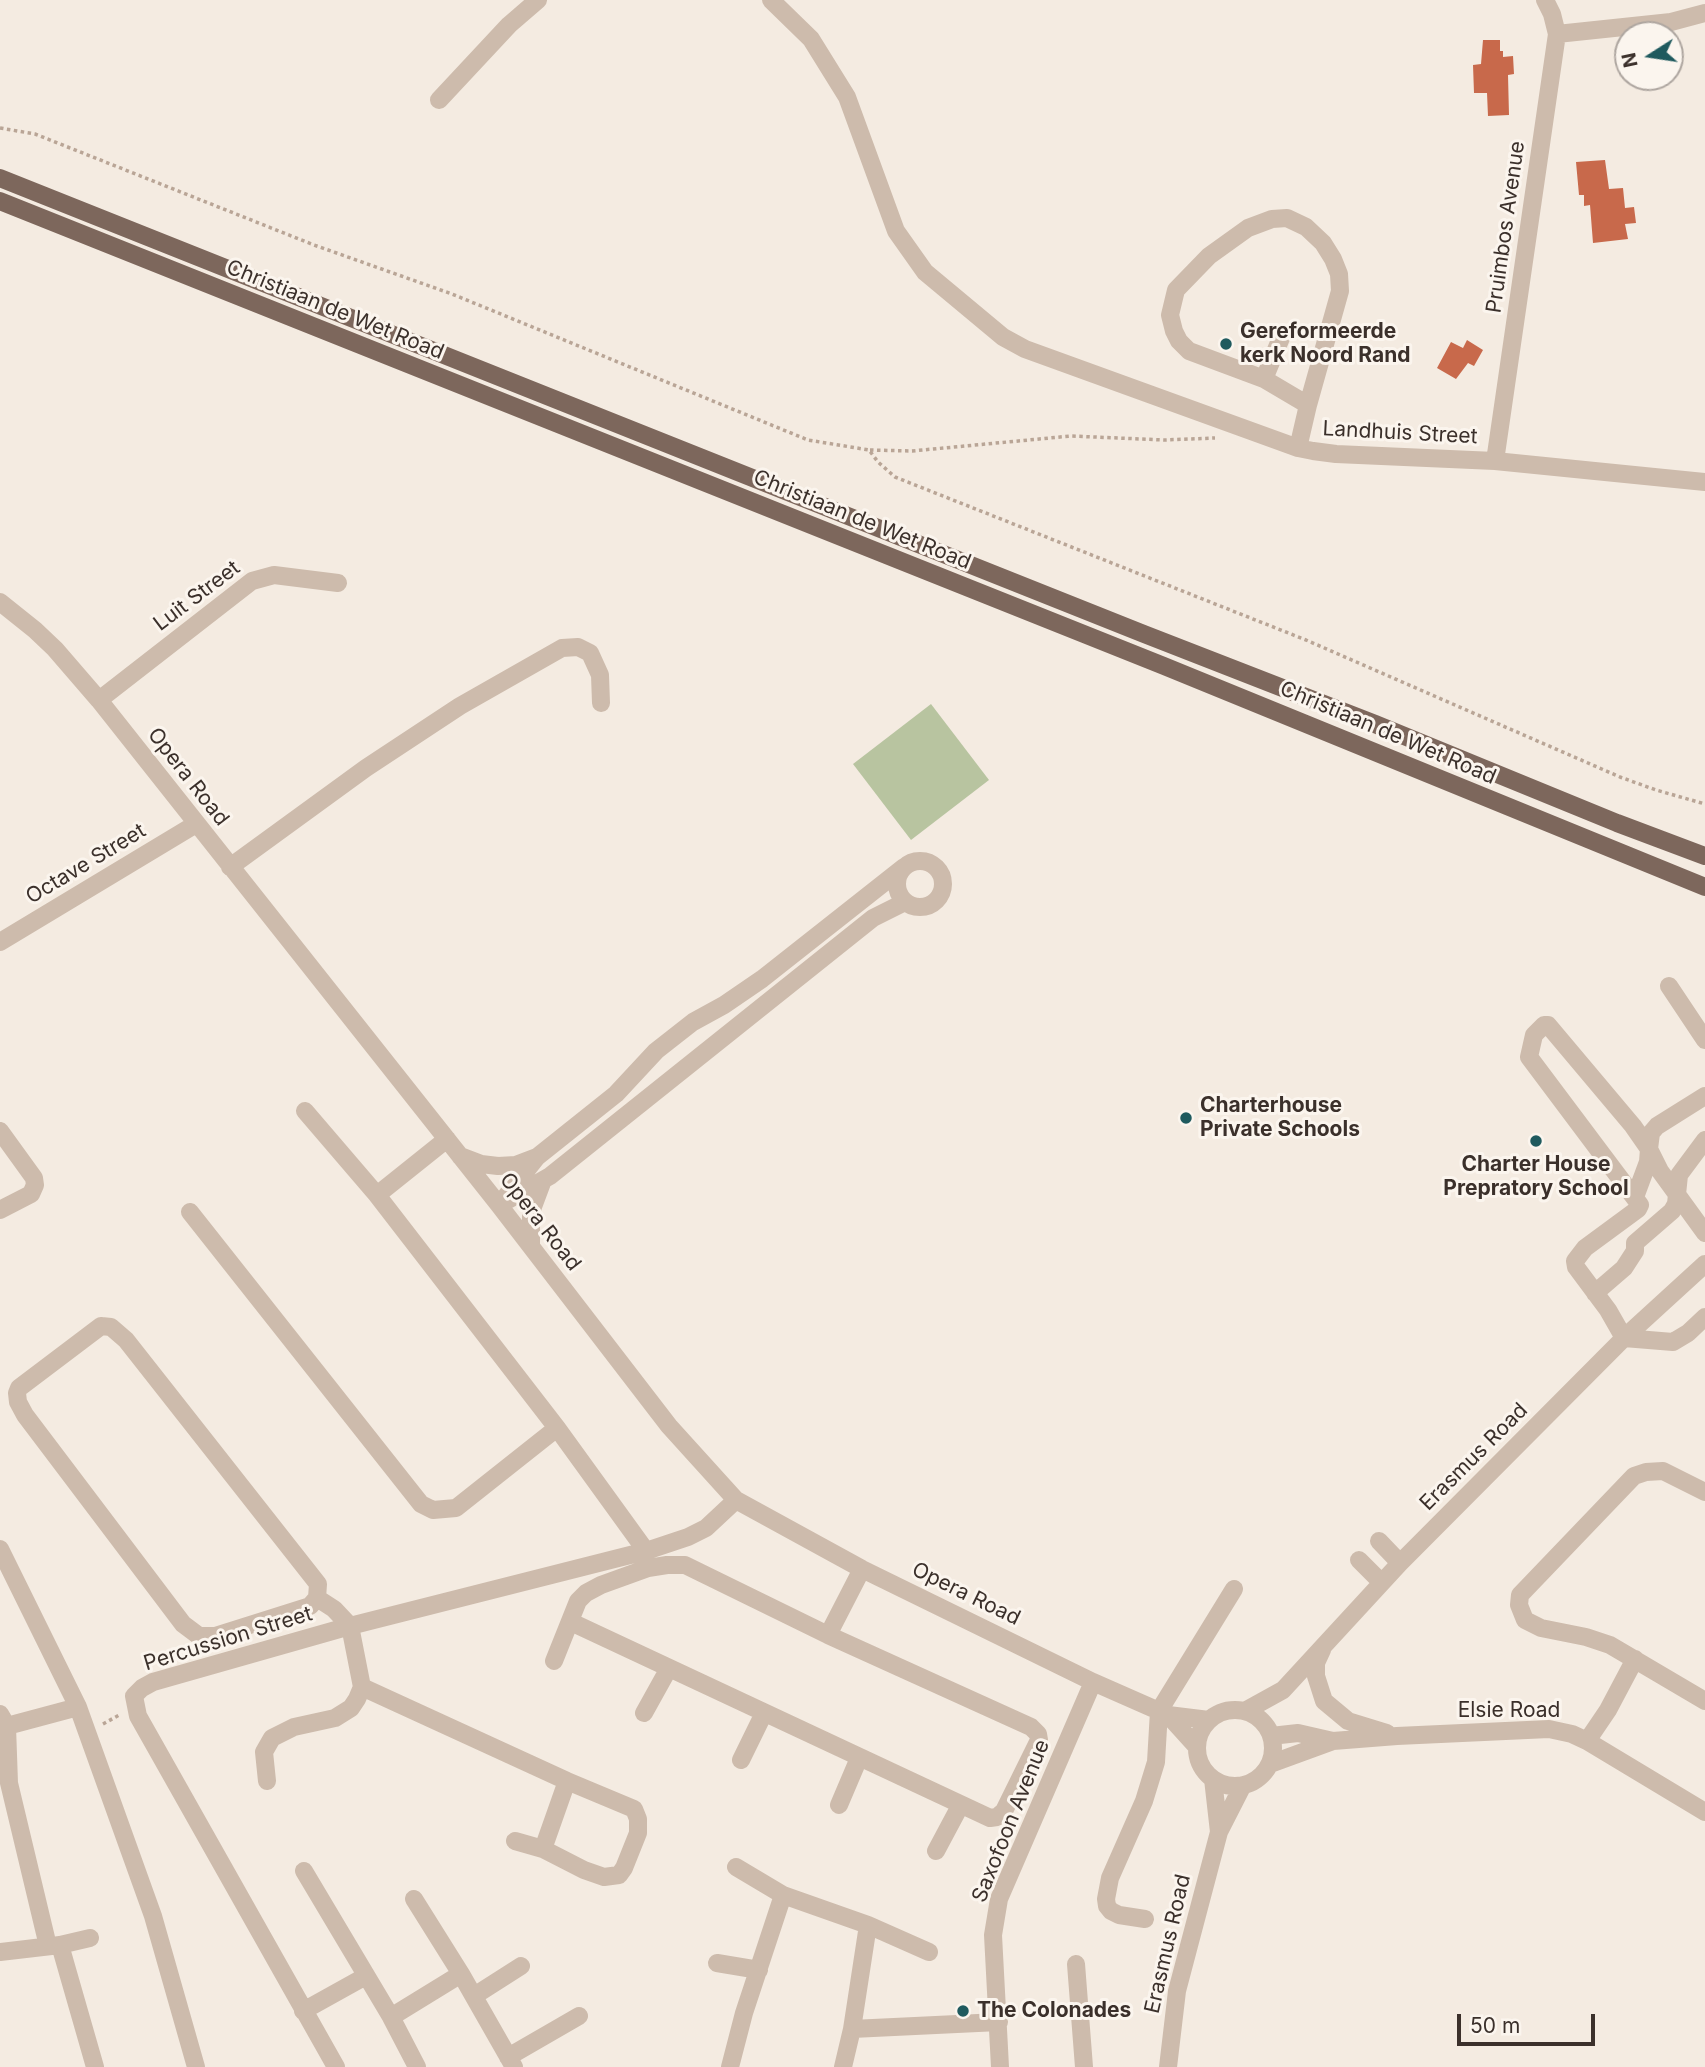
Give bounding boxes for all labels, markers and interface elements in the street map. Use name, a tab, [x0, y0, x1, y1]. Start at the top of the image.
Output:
north arrow	[1614, 21, 1684, 91]
text: N	[1617, 51, 1643, 70]
street label: Pruimbos Avenue	[1481, 139, 1531, 315]
street label: Christiaan de Wet Road	[223, 255, 447, 365]
place label: Gereformeerde kerk Noord Rand	[1240, 319, 1410, 369]
marker: Gereformeerde kerk Noord Rand	[1218, 336, 1234, 352]
street label: Landhuis Street	[1322, 416, 1478, 450]
street label: Christiaan de Wet Road	[750, 465, 974, 575]
street label: Luit Street	[149, 555, 245, 637]
street label: Christiaan de Wet Road	[1276, 676, 1500, 790]
street label: Opera Road	[142, 723, 234, 831]
street label: Octave Street	[22, 818, 150, 910]
place label: Charterhouse Private Schools	[1200, 1093, 1360, 1143]
marker: Charterhouse Private Schools	[1178, 1110, 1194, 1126]
marker: Charter House Prepratory School	[1528, 1133, 1544, 1149]
place label: Charter House Prepratory School	[1443, 1152, 1629, 1202]
street label: Opera Road	[494, 1168, 586, 1276]
street label: Erasmus Road	[1415, 1398, 1533, 1516]
street label: Opera Road	[908, 1557, 1024, 1631]
street label: Percussion Street	[141, 1601, 315, 1677]
street label: Elsie Road	[1458, 1698, 1560, 1724]
street label: Saxofoon Avenue	[967, 1736, 1055, 1906]
street label: Erasmus Road	[1140, 1872, 1196, 2016]
place label: The Colonades	[977, 1998, 1131, 2024]
scale bar	[1460, 2000, 1598, 2044]
marker: The Colonades	[955, 2003, 971, 2019]
text: 50 m	[1470, 2013, 1520, 2038]

